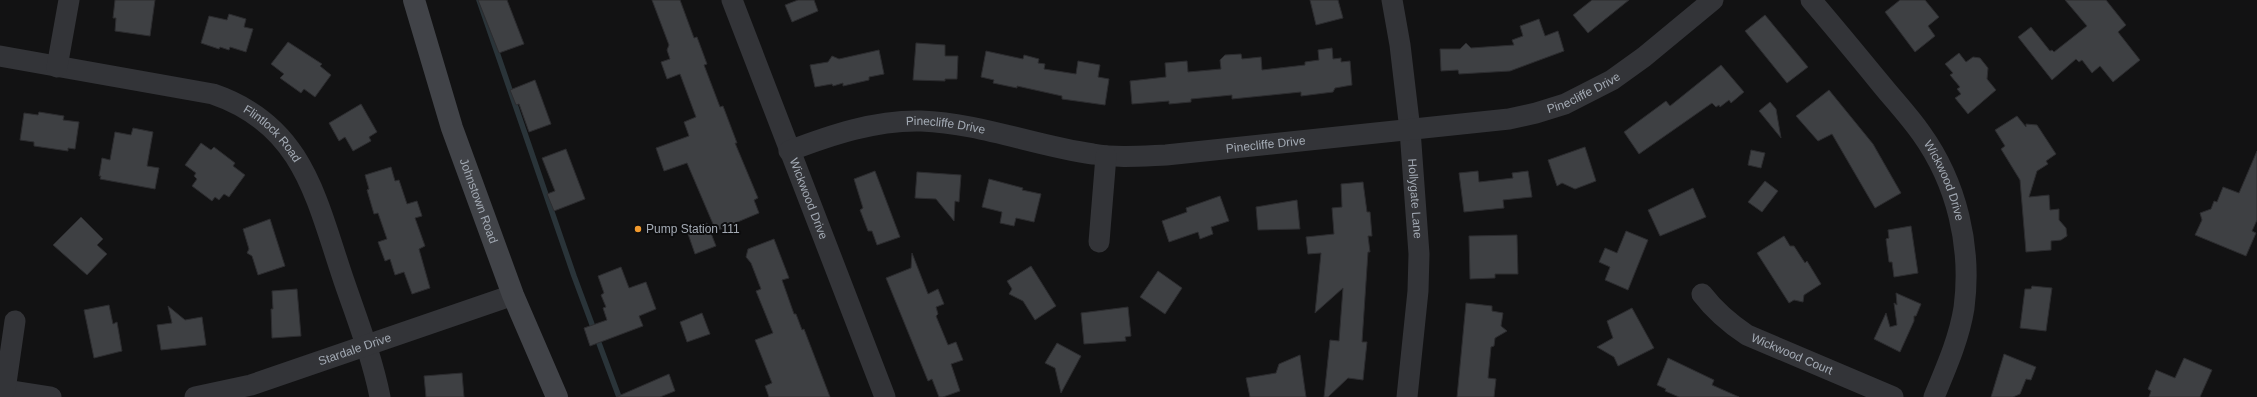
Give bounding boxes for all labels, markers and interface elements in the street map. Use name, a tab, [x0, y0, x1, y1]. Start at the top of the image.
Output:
street label: Pinecliffe Drive	[1545, 69, 1623, 116]
street label: Flintlock Road	[241, 102, 304, 165]
street label: Pinecliffe Drive	[906, 114, 987, 137]
street label: Pinecliffe Drive	[1225, 133, 1306, 156]
street label: Wickwood Drive	[1921, 138, 1967, 222]
street label: Johnstown Road	[457, 156, 501, 245]
street label: Wickwood Drive	[787, 156, 831, 242]
street label: Hollygate Lane	[1405, 158, 1425, 239]
place label: Pump Station 111	[646, 222, 740, 236]
marker: Pump Station 111	[633, 224, 643, 234]
street label: Stardale Drive	[316, 330, 393, 368]
street label: Wickwood Court	[1749, 331, 1836, 378]

